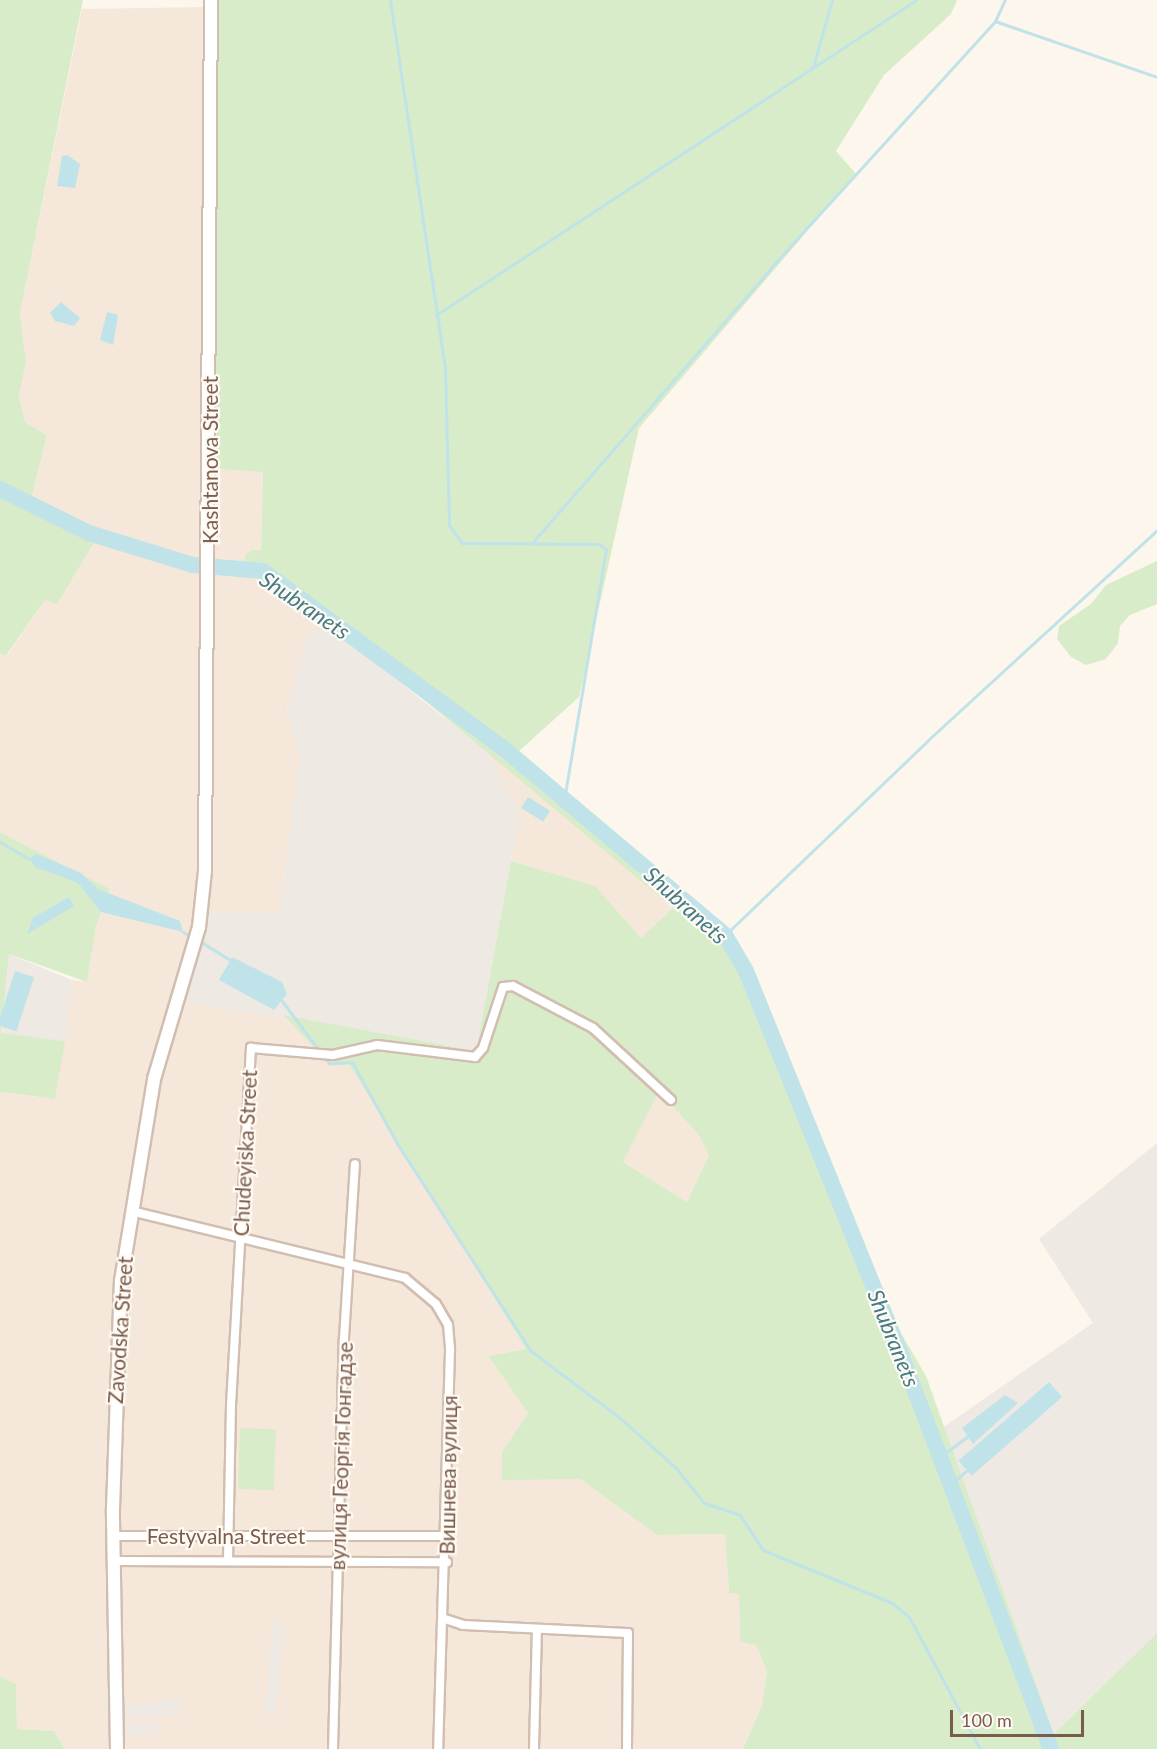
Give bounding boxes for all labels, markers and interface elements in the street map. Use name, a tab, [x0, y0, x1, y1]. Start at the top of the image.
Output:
street label: Kashtanova Street	[197, 376, 223, 544]
water label: Shubranets	[255, 565, 355, 645]
water label: Shubranets	[639, 861, 733, 949]
street label: Chudeyiska Street	[228, 1069, 262, 1237]
street label: Zavodska Street	[102, 1255, 138, 1405]
water label: Shubranets	[863, 1285, 925, 1391]
street label: вулиця Георгія Гонгадзе	[324, 1341, 358, 1571]
street label: Вишнева вулиця	[434, 1395, 462, 1555]
street label: Festyvalna Street	[147, 1523, 305, 1549]
scale bar	[953, 1698, 1086, 1736]
text: 100 m	[961, 1709, 1012, 1731]

